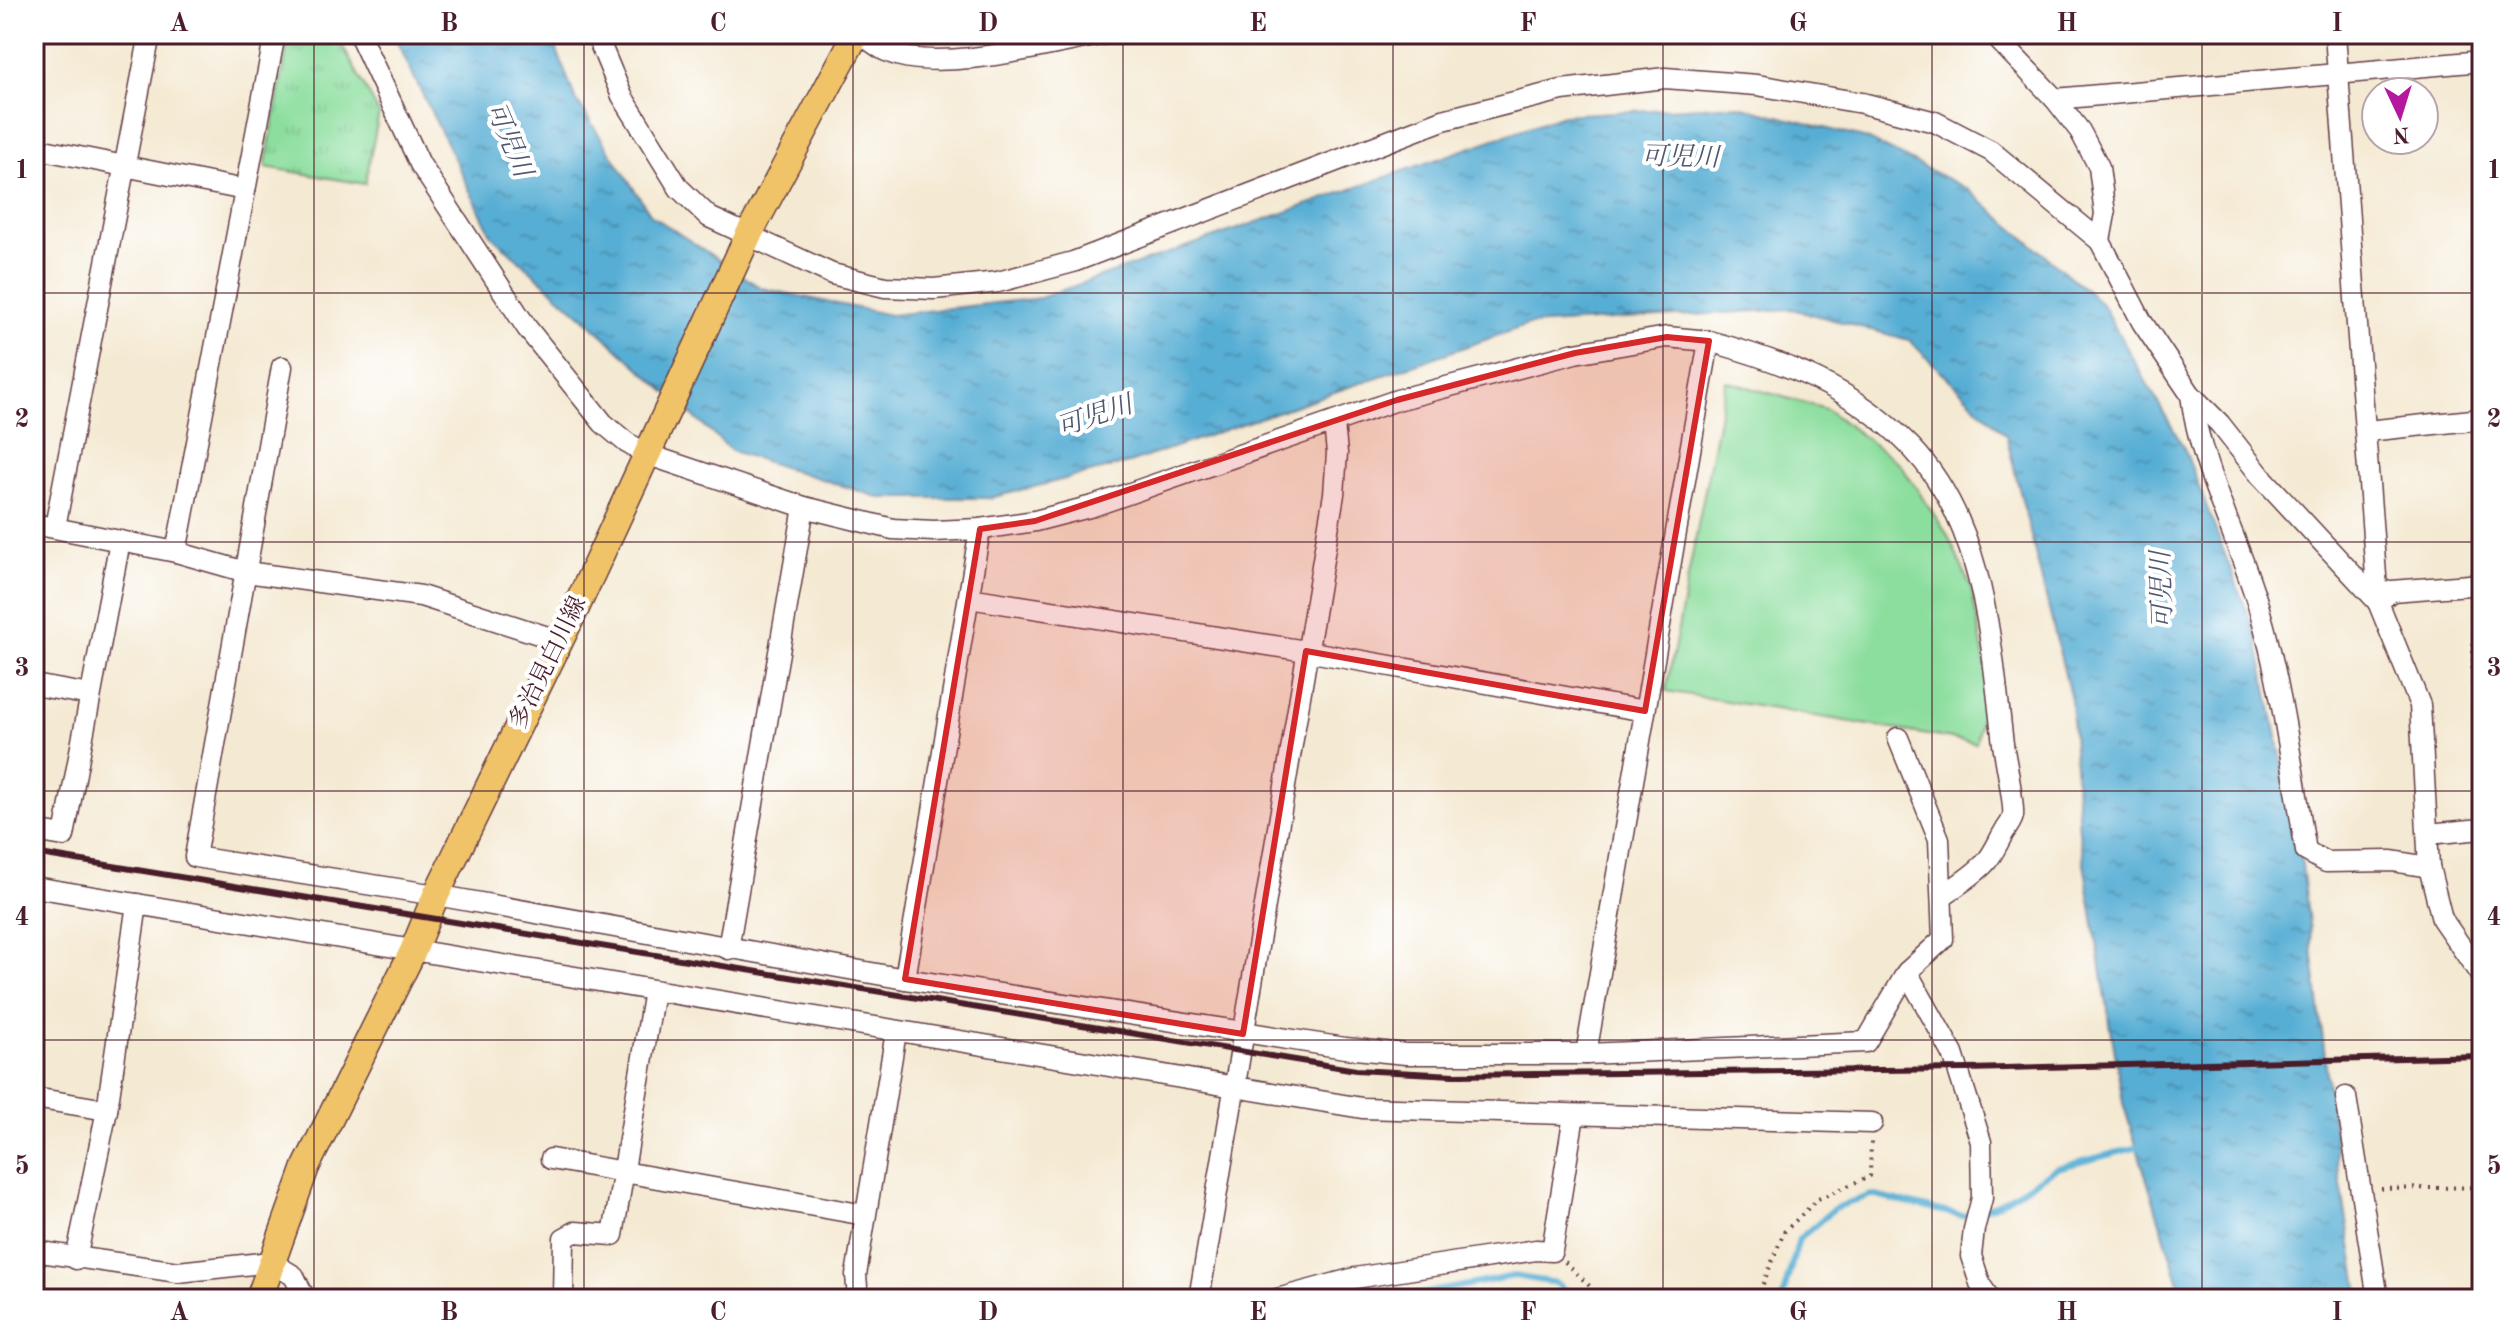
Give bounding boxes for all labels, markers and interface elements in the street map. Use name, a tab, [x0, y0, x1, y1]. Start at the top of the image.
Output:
text: A	[169, 11, 189, 37]
text: B	[440, 11, 458, 37]
text: C	[709, 11, 727, 37]
text: D	[978, 11, 998, 37]
text: E	[1249, 11, 1267, 37]
text: F	[1519, 11, 1537, 37]
text: G	[1789, 11, 1807, 37]
text: H	[2056, 11, 2078, 37]
text: I	[2331, 11, 2343, 37]
north arrow	[2360, 76, 2440, 156]
water label: 可児川	[481, 98, 538, 184]
text: N	[2392, 122, 2410, 146]
water label: 可児川	[1641, 142, 1722, 172]
text: 1	[14, 158, 30, 184]
text: 1	[2486, 158, 2502, 184]
water label: 可児川	[1053, 389, 1139, 442]
text: 2	[14, 407, 30, 433]
text: 2	[2486, 407, 2502, 433]
water label: 可児川	[2147, 548, 2177, 630]
street label: 多治見白川線	[504, 592, 591, 733]
text: 3	[14, 656, 30, 682]
text: 3	[2486, 656, 2502, 682]
text: 4	[14, 905, 30, 931]
text: 4	[2486, 905, 2502, 931]
text: 5	[14, 1154, 30, 1180]
text: 5	[2486, 1154, 2502, 1180]
text: A	[169, 1300, 189, 1326]
text: B	[440, 1300, 458, 1326]
text: C	[709, 1300, 727, 1326]
text: D	[978, 1300, 998, 1326]
text: E	[1249, 1300, 1267, 1326]
text: F	[1519, 1300, 1537, 1326]
text: G	[1789, 1300, 1807, 1326]
text: H	[2056, 1300, 2078, 1326]
text: I	[2331, 1300, 2343, 1326]

